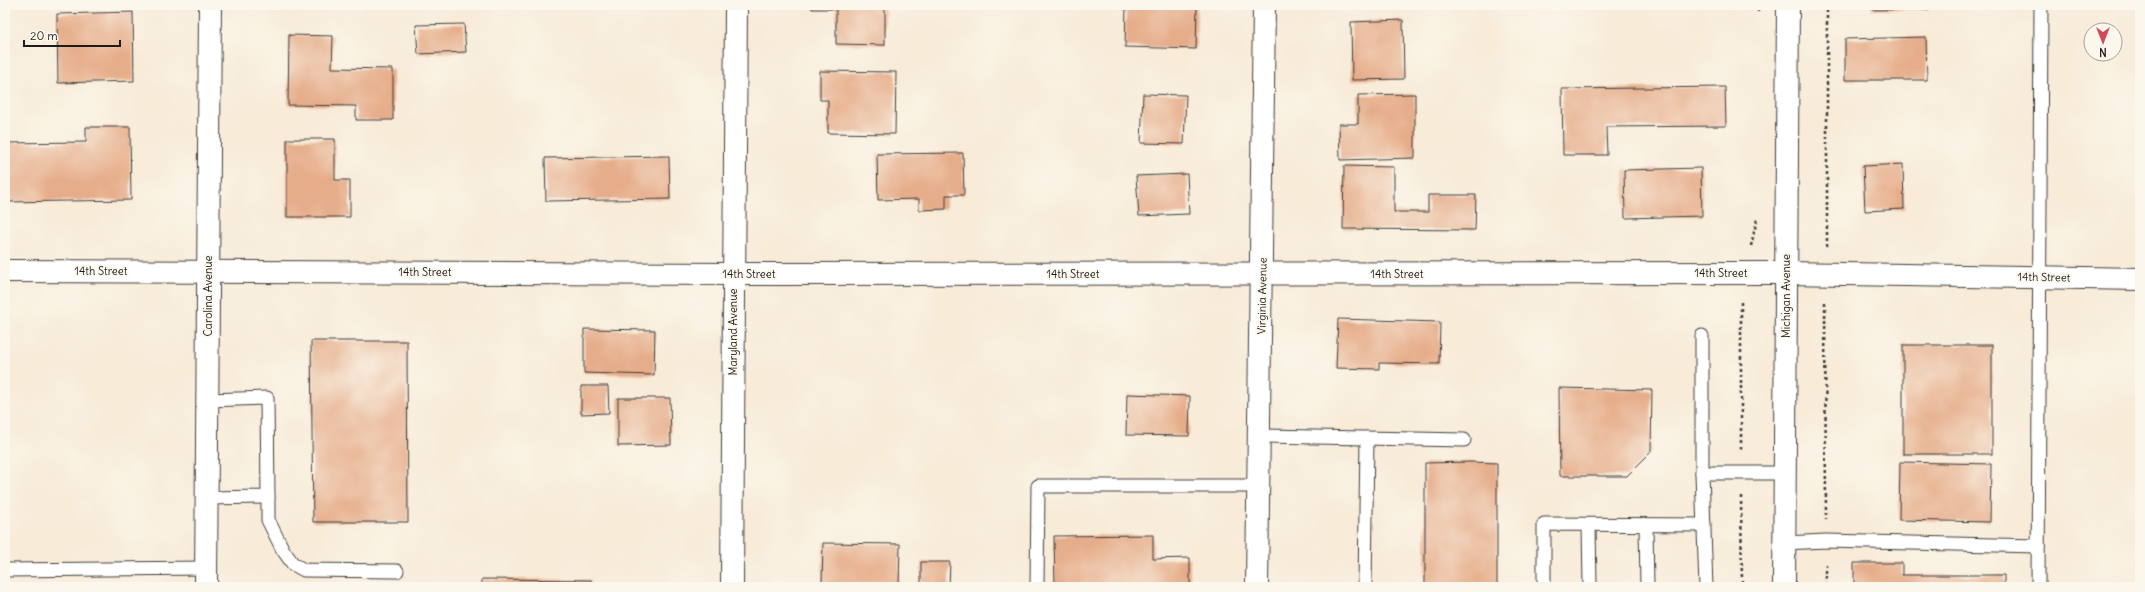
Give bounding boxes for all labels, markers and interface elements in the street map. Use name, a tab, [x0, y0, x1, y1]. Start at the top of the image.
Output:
scale bar	[24, 22, 120, 48]
north arrow	[2083, 22, 2123, 62]
text: 20 m	[30, 28, 58, 43]
text: N	[2099, 45, 2107, 59]
street label: Michigan Avenue	[1779, 254, 1793, 338]
street label: Carolina Avenue	[201, 255, 215, 337]
street label: Virginia Avenue	[1254, 257, 1270, 335]
street label: 14th Street	[75, 264, 128, 278]
street label: 14th Street	[399, 265, 452, 279]
street label: 14th Street	[1695, 266, 1748, 280]
street label: 14th Street	[723, 267, 776, 281]
street label: 14th Street	[1047, 267, 1100, 281]
street label: 14th Street	[1371, 267, 1424, 281]
street label: 14th Street	[2017, 270, 2071, 284]
street label: Maryland Avenue	[726, 288, 740, 375]

